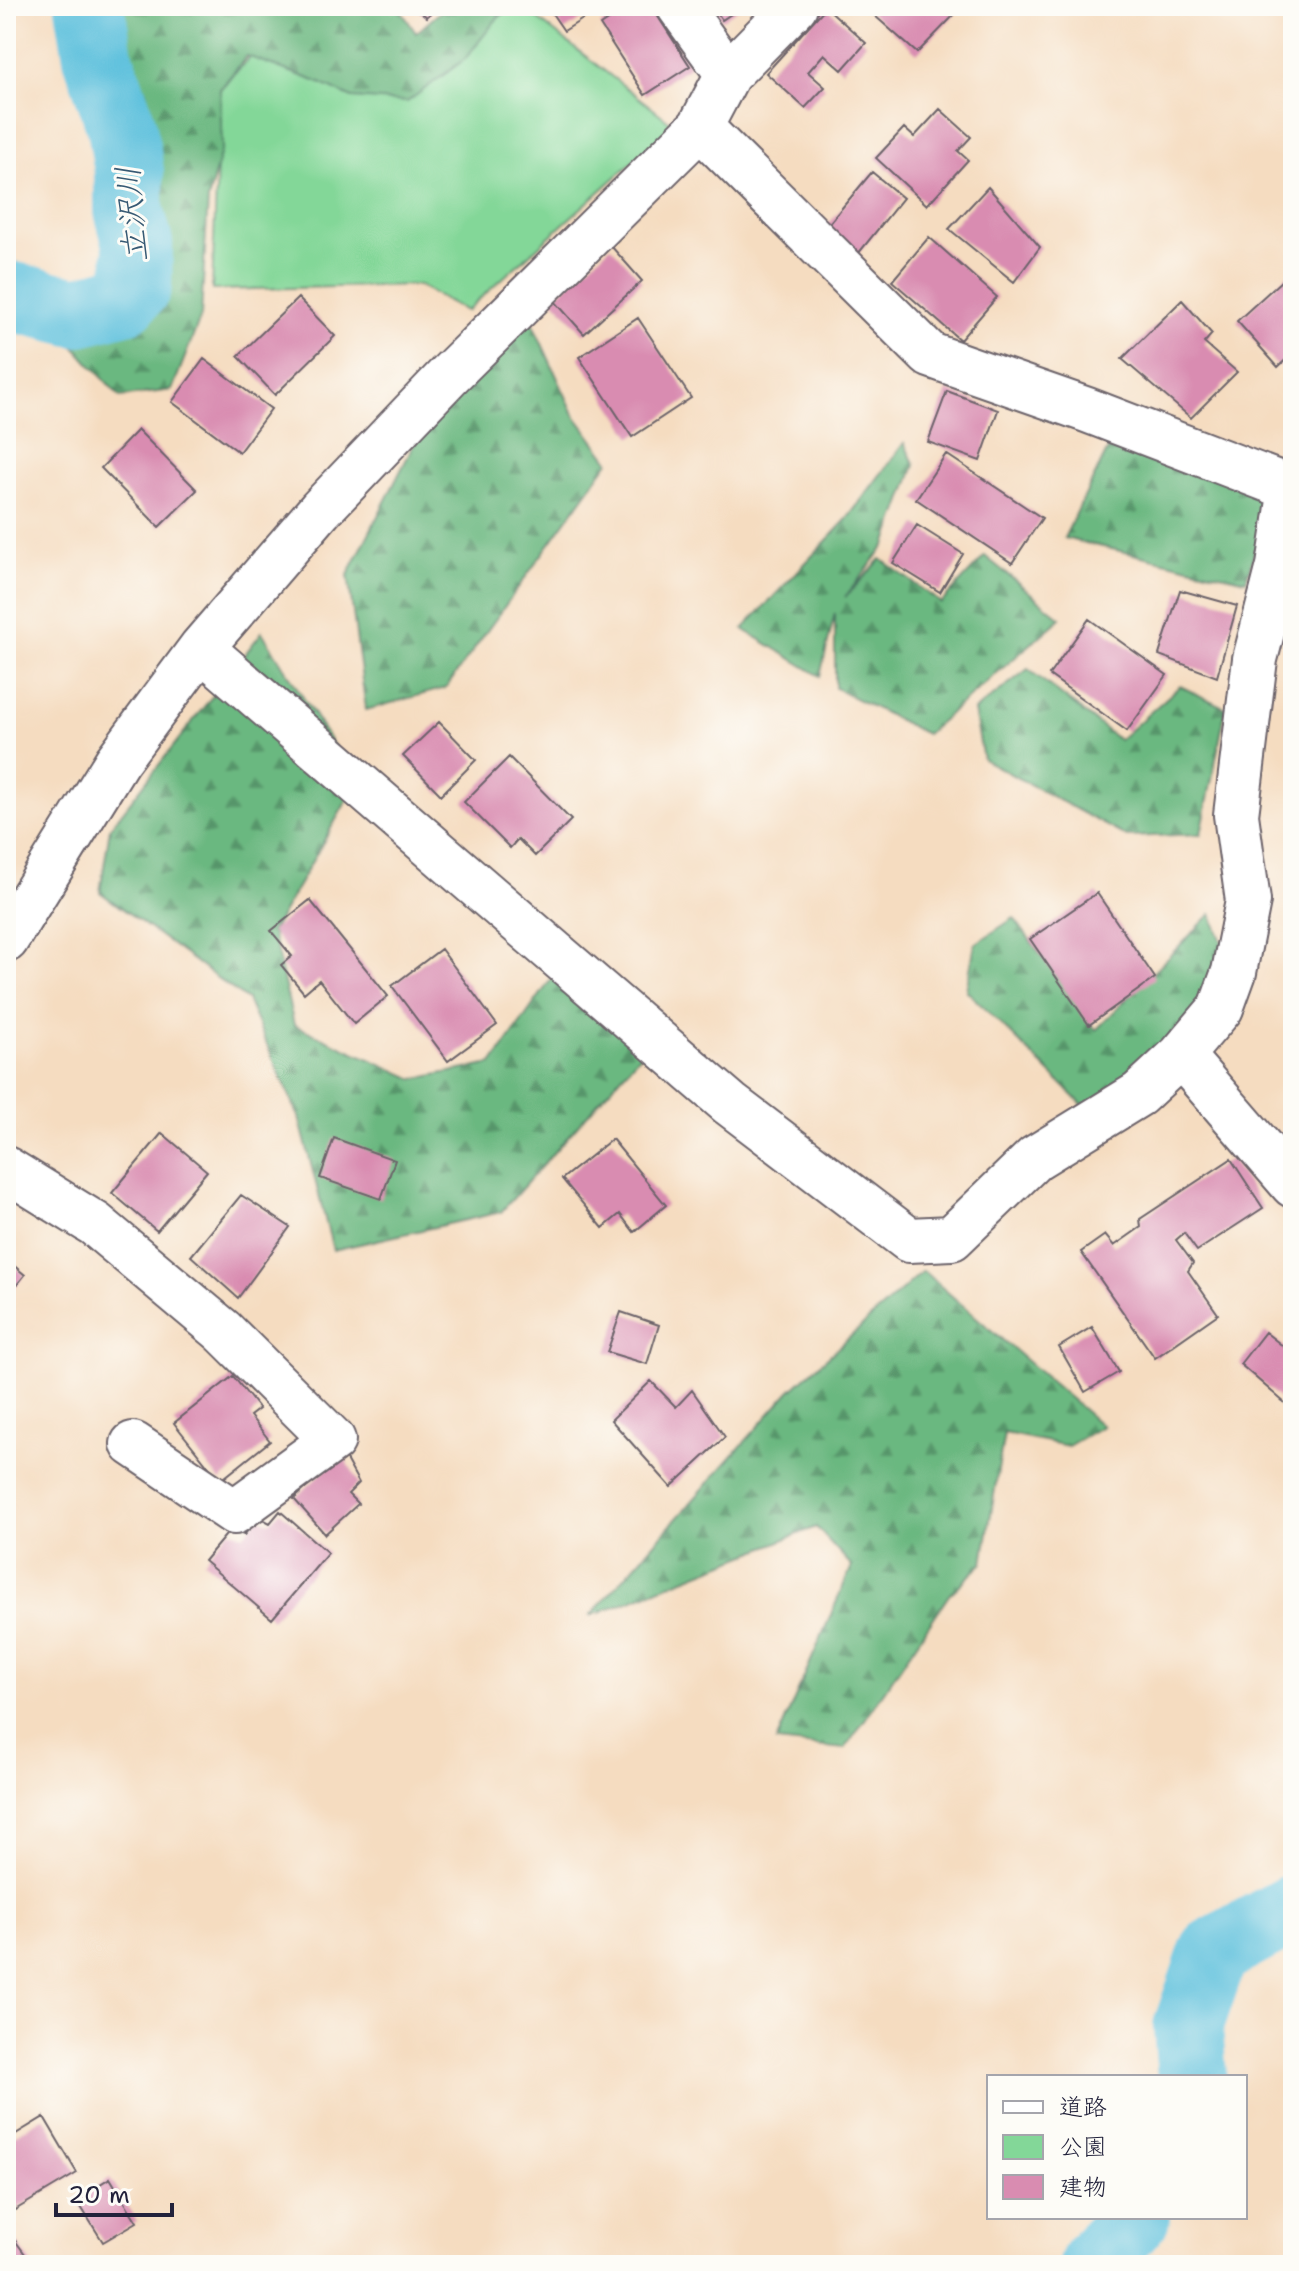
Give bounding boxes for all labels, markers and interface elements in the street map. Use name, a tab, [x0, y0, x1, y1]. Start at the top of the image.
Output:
water label: 立沢川	[105, 164, 157, 264]
legend	[987, 2075, 1247, 2219]
text: 道路	[1059, 2091, 1107, 2123]
text: 公園	[1059, 2131, 1107, 2163]
scale bar	[56, 2167, 172, 2217]
text: 建物	[1059, 2171, 1107, 2203]
text: 20 m	[68, 2179, 130, 2211]

